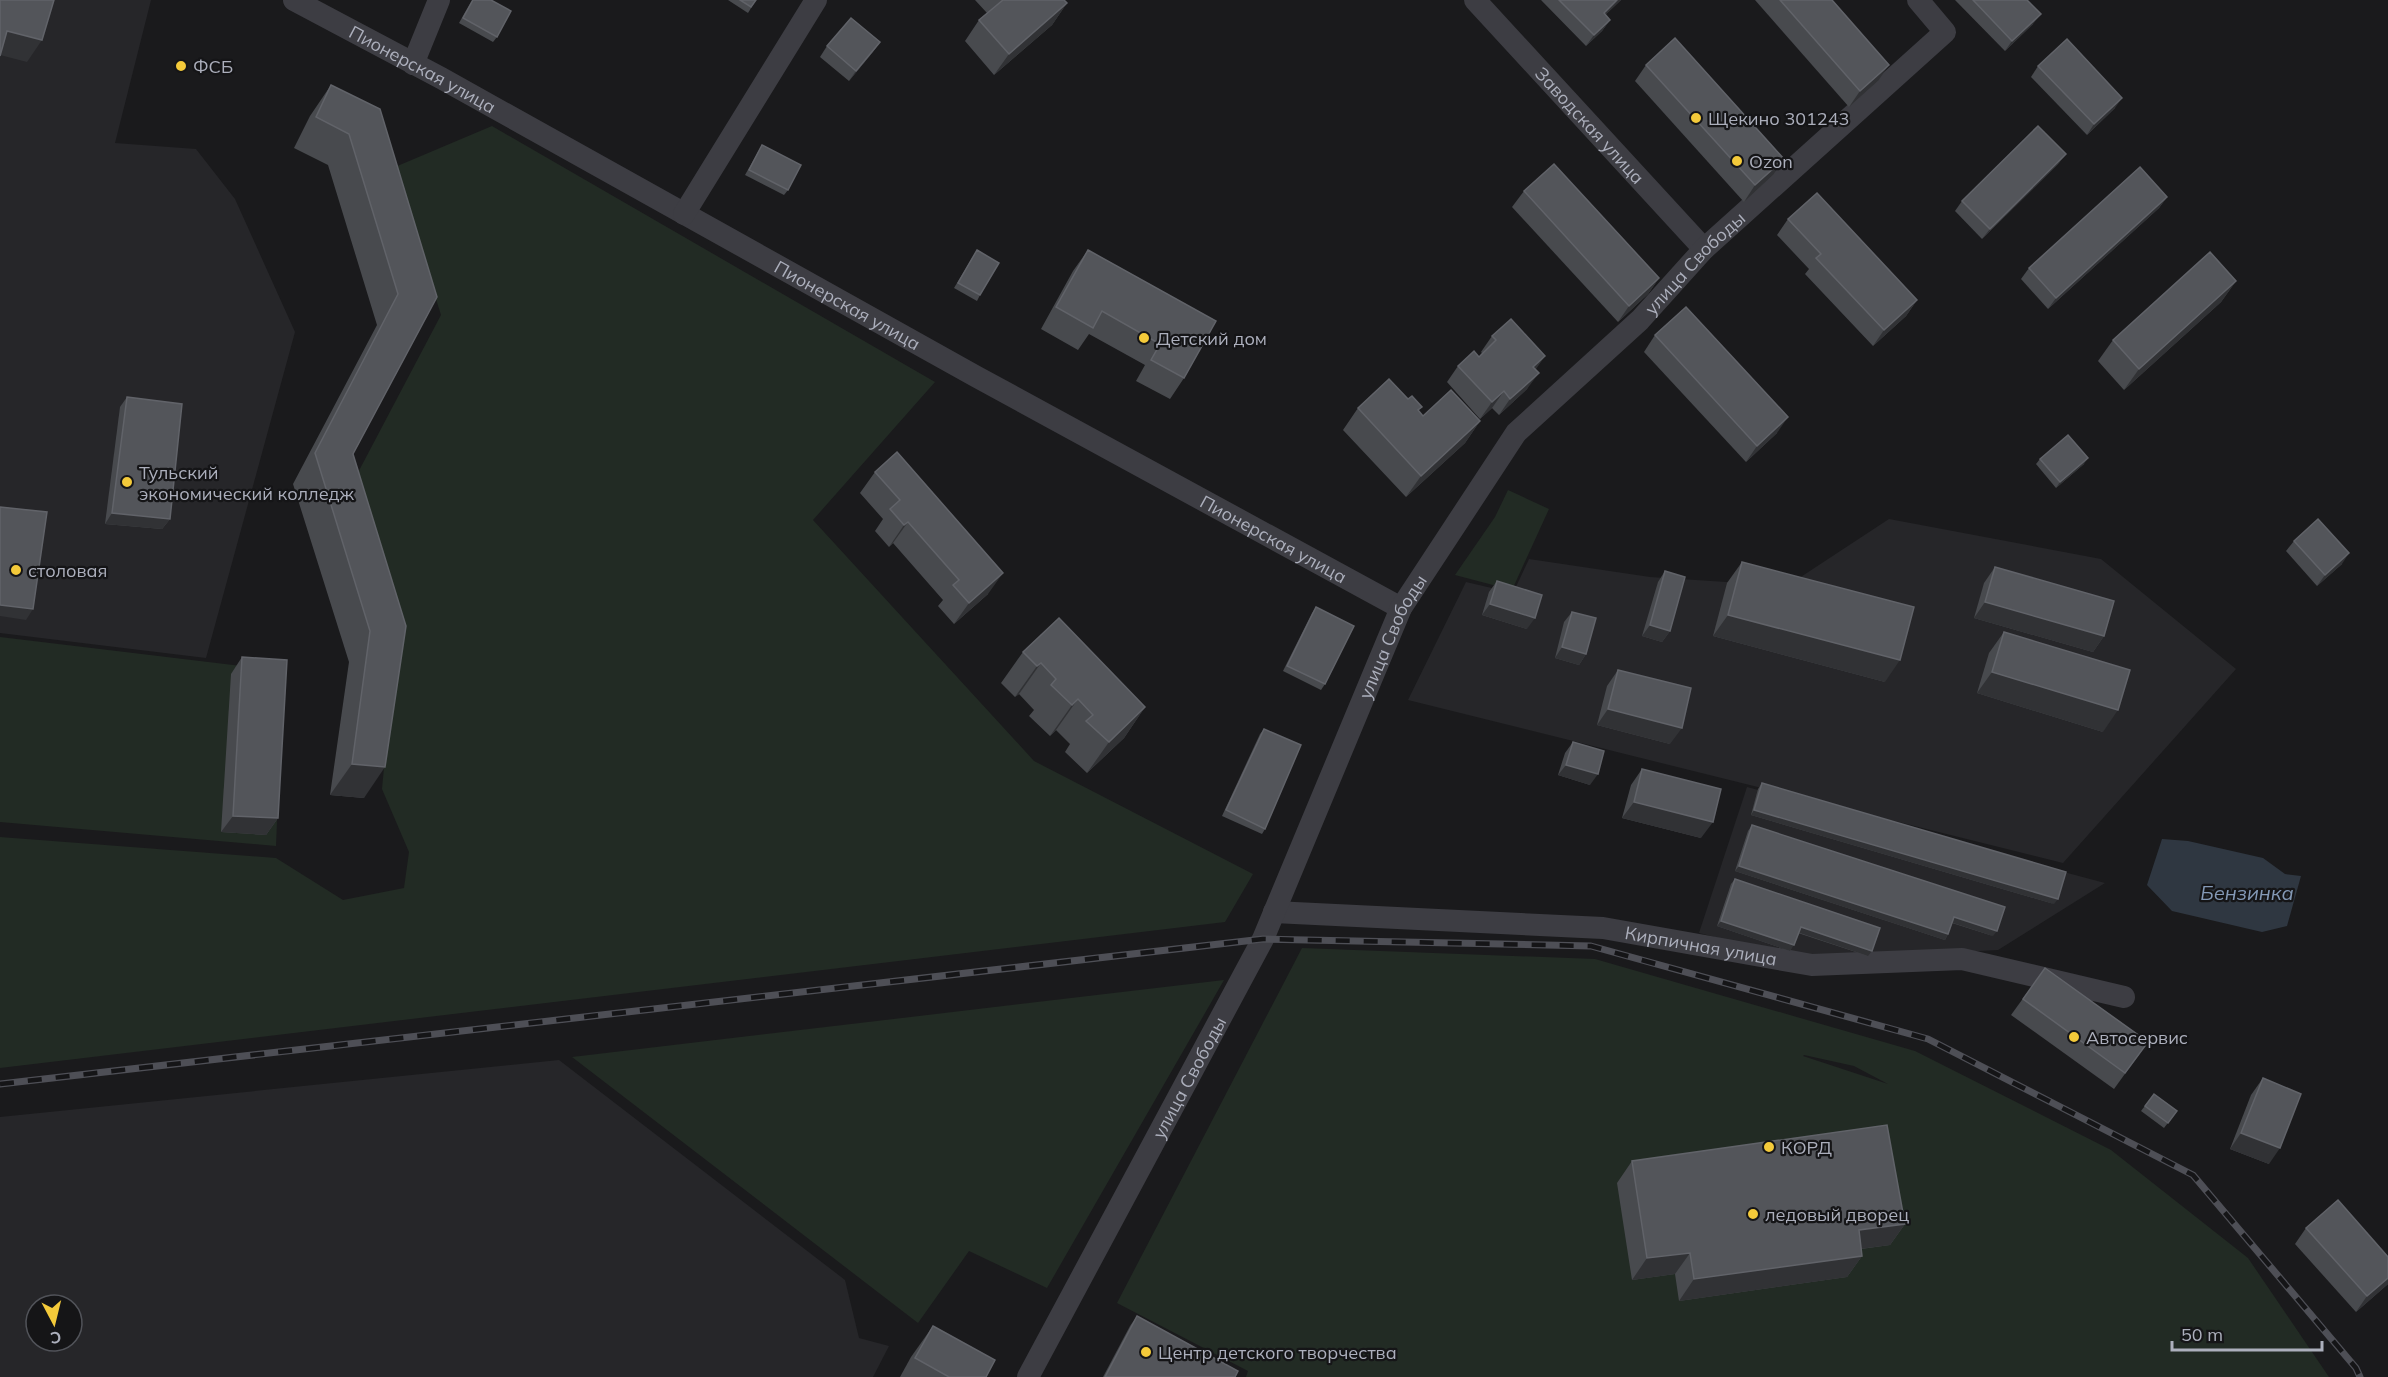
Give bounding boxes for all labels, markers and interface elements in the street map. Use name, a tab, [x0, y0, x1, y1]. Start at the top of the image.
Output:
street label: Пионерская улица	[345, 20, 500, 118]
place label: ФСБ	[193, 55, 233, 78]
marker: ФСБ	[174, 59, 188, 73]
street label: Заводская улица	[1530, 62, 1650, 189]
place label: Щекино 301243	[1708, 107, 1849, 130]
marker: Щекино 301243	[1689, 111, 1703, 125]
place label: Ozon	[1749, 150, 1793, 173]
marker: Ozon	[1730, 154, 1744, 168]
street label: улица Свободы	[1639, 206, 1750, 319]
street label: Пионерская улица	[771, 255, 925, 355]
place label: Детский дом	[1156, 327, 1267, 350]
marker: Детский дом	[1137, 331, 1151, 345]
place label: Тульский экономический колледж	[139, 461, 355, 505]
marker: Тульский экономический колледж	[120, 475, 134, 489]
street label: Пионерская улица	[1196, 489, 1351, 588]
place label: столовая	[28, 559, 107, 582]
marker: столовая	[9, 563, 23, 577]
street label: улица Свободы	[1353, 570, 1431, 702]
water label: Бензинка	[2200, 880, 2294, 905]
street label: Кирпичная улица	[1623, 921, 1779, 970]
street label: улица Свободы	[1147, 1012, 1231, 1142]
place label: Автосервис	[2086, 1026, 2188, 1049]
marker: Автосервис	[2067, 1030, 2081, 1044]
place label: КОРД	[1781, 1136, 1832, 1159]
marker: КОРД	[1762, 1140, 1776, 1154]
place label: ледовый дворец	[1765, 1203, 1909, 1226]
marker: ледовый дворец	[1746, 1207, 1760, 1221]
north arrow	[24, 1293, 84, 1353]
scale bar	[2172, 1314, 2322, 1352]
text: 50 m	[2181, 1323, 2223, 1346]
text: С	[49, 1327, 62, 1348]
place label: Центр детского творчества	[1158, 1341, 1397, 1364]
marker: Центр детского творчества	[1139, 1345, 1153, 1359]

